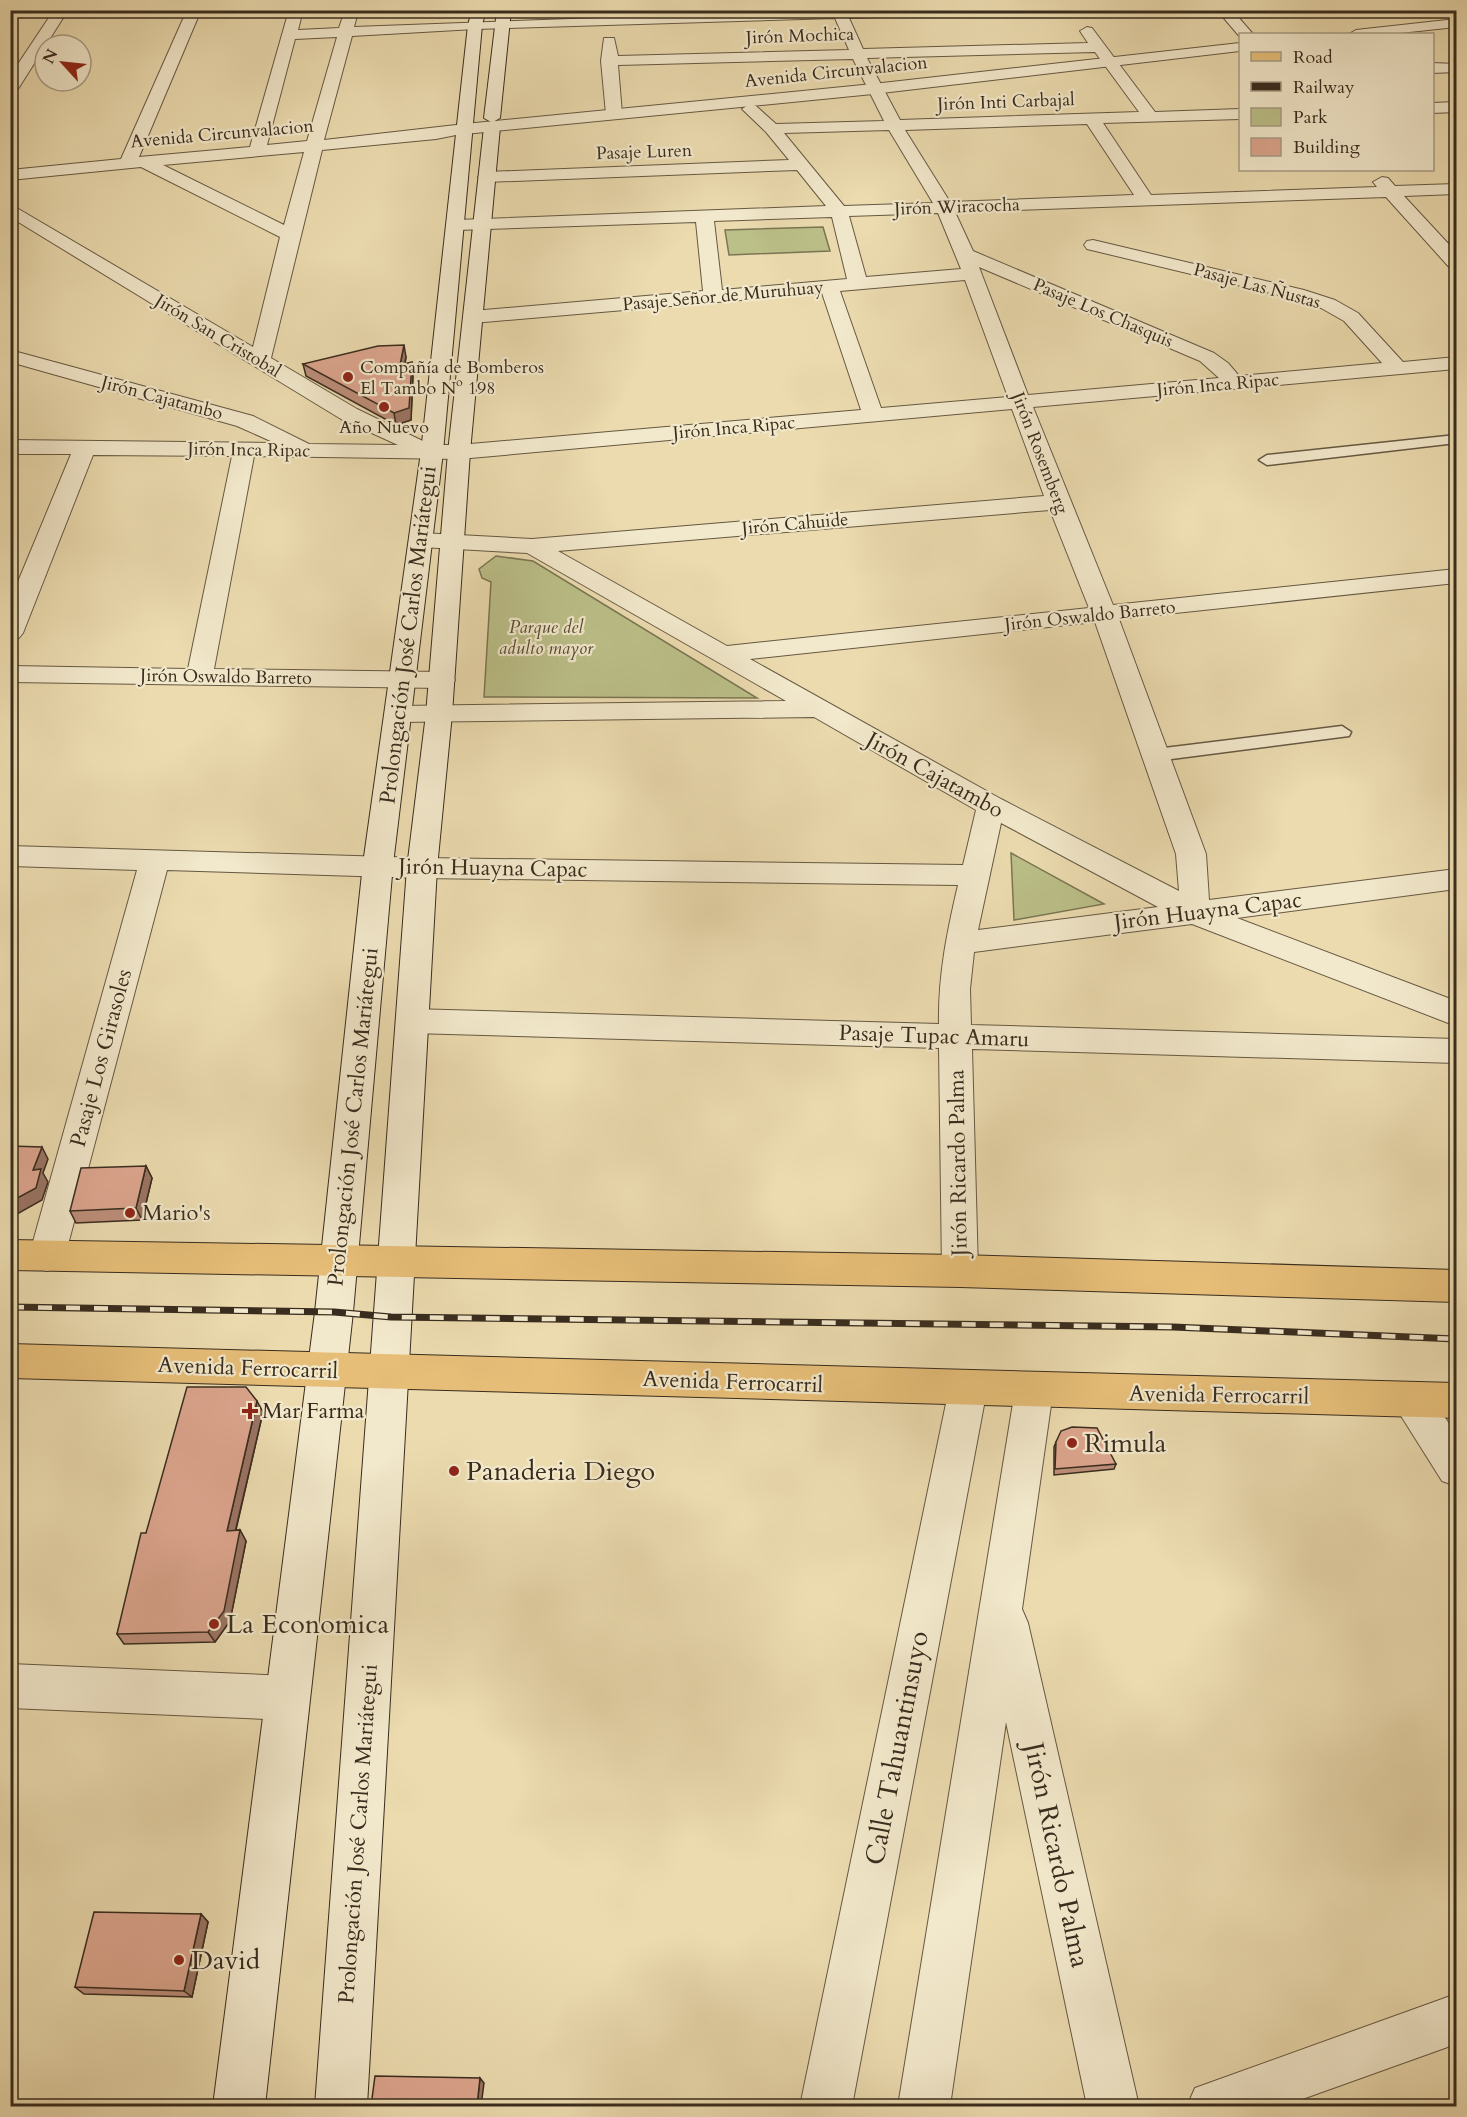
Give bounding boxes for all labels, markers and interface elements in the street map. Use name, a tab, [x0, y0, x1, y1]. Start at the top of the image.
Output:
street label: Jirón Mochica	[742, 22, 855, 50]
north arrow	[33, 33, 93, 93]
legend	[1239, 33, 1434, 171]
text: N	[38, 45, 64, 68]
text: Road	[1293, 45, 1333, 70]
street label: Avenida Circunvalacion	[743, 50, 929, 94]
text: Railway	[1293, 75, 1355, 100]
street label: Jirón Inti Carbajal	[934, 87, 1076, 117]
text: Park	[1293, 105, 1328, 130]
street label: Avenida Circunvalacion	[129, 113, 315, 154]
text: Building	[1293, 135, 1361, 160]
street label: Pasaje Luren	[596, 138, 693, 166]
street label: Jirón Wiracocha	[891, 192, 1020, 222]
street label: Pasaje Las Ñustas	[1191, 257, 1323, 315]
street label: Pasaje Los Chasquis	[1029, 272, 1177, 354]
street label: Pasaje Señor de Muruhuay	[621, 275, 825, 317]
street label: Jirón San Cristobal	[148, 287, 286, 384]
place label: Compañía de Bomberos El Tambo Nº 198	[360, 355, 544, 401]
street label: Jirón Inca Ripac	[1153, 367, 1280, 403]
street label: Jirón Cajatambo	[96, 369, 226, 426]
marker: Compañía de Bomberos El Tambo Nº 198	[341, 370, 355, 384]
street label: Jirón Rosemberg	[1004, 386, 1075, 518]
marker: Año Nuevo	[377, 400, 391, 414]
street label: Jirón Inca Ripac	[669, 410, 796, 446]
place label: Año Nuevo	[339, 415, 429, 440]
street label: Jirón Inca Ripac	[184, 436, 311, 464]
street label: Prolongación José Carlos Mariátegui	[372, 464, 444, 806]
street label: Jirón Cahuide	[738, 507, 849, 541]
street label: Jirón Oswaldo Barreto	[1000, 595, 1177, 638]
park label: Parque del adulto mayor	[499, 615, 594, 661]
street label: Jirón Oswaldo Barreto	[137, 663, 312, 691]
street label: Jirón Cajatambo	[858, 723, 1009, 825]
street label: Jirón Huayna Capac	[395, 851, 588, 885]
street label: Jirón Huayna Capac	[1109, 885, 1304, 938]
street label: Prolongación José Carlos Mariátegui	[320, 946, 386, 1288]
street label: Pasaje Los Girasoles	[63, 966, 139, 1150]
street label: Pasaje Tupac Amaru	[838, 1018, 1030, 1054]
street label: Jirón Ricardo Palma	[941, 1069, 975, 1260]
place label: Mario's	[142, 1198, 211, 1228]
marker: Mario's	[123, 1206, 137, 1220]
street label: Avenida Ferrocarril	[157, 1350, 339, 1386]
street label: Avenida Ferrocarril	[642, 1364, 824, 1400]
street label: Avenida Ferrocarril	[1129, 1378, 1310, 1412]
place label: Mar Farma	[262, 1396, 365, 1426]
marker: Mar Farma	[243, 1404, 257, 1418]
place label: Rimula	[1084, 1425, 1167, 1462]
marker: Rimula	[1065, 1436, 1079, 1450]
place label: Panaderia Diego	[466, 1453, 655, 1490]
marker: Panaderia Diego	[447, 1464, 461, 1478]
place label: La Economica	[226, 1606, 390, 1643]
marker: La Economica	[207, 1617, 221, 1631]
street label: Calle Tahuantinsuyo	[856, 1628, 938, 1868]
street label: Prolongación José Carlos Mariátegui	[331, 1663, 385, 2005]
street label: Jirón Ricardo Palma	[1014, 1735, 1099, 1971]
place label: David	[191, 1942, 261, 1979]
marker: David	[172, 1953, 186, 1967]

